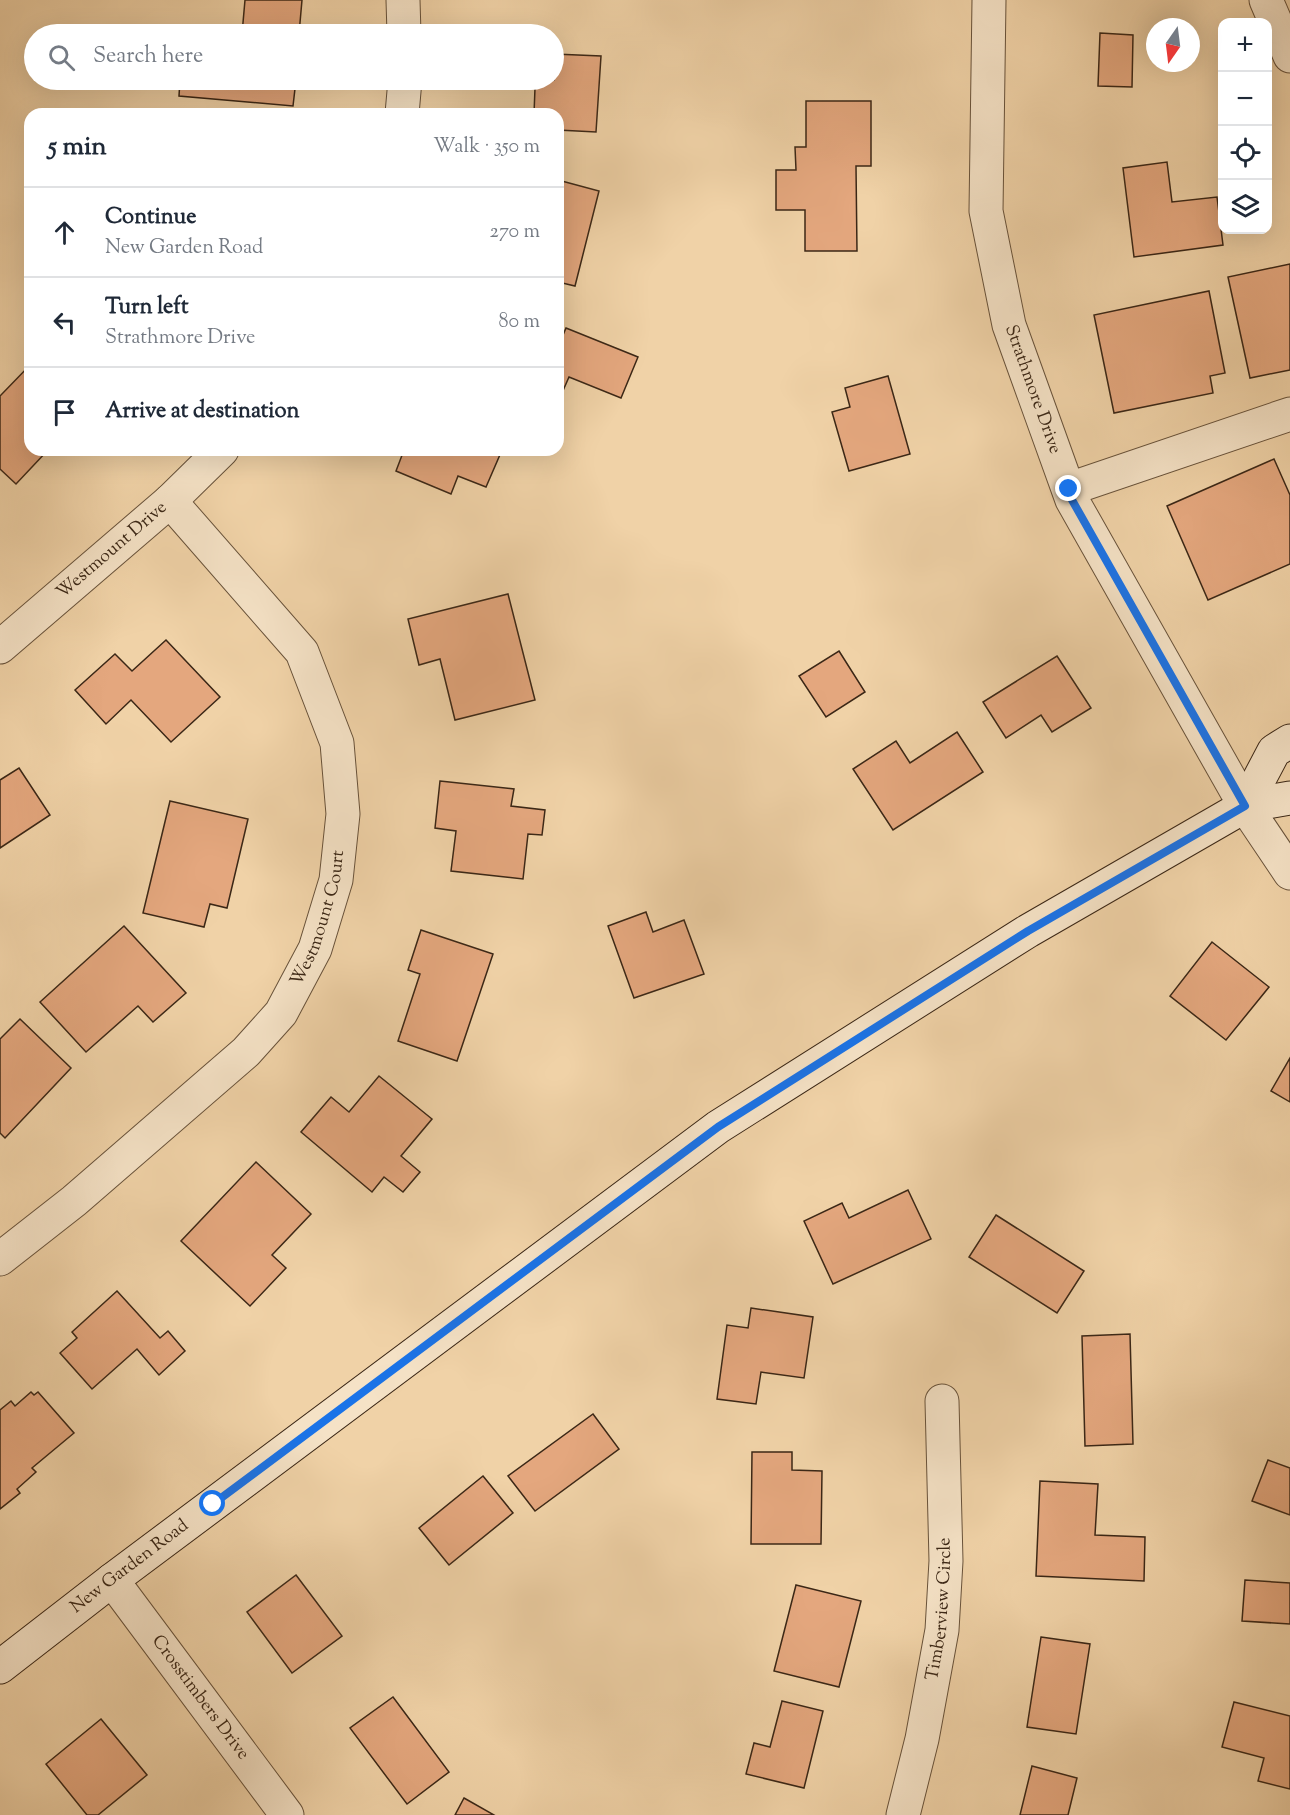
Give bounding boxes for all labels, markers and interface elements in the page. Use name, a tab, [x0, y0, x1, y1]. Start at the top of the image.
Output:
north arrow	[1146, 18, 1200, 72]
map controls	[1218, 18, 1272, 234]
button: +	[1218, 18, 1272, 72]
search box	[24, 24, 564, 90]
icon: search	[45, 41, 78, 74]
text: Search here	[93, 41, 203, 73]
button: −	[1218, 72, 1272, 126]
button: locate	[1218, 126, 1272, 180]
text: 5 min	[48, 129, 107, 166]
text: Walk · 350 m	[433, 133, 540, 162]
button: layers	[1218, 180, 1272, 234]
text: Continue	[105, 202, 196, 234]
icon: ahead	[48, 216, 81, 249]
text: 270 m	[490, 218, 540, 247]
text: New Garden Road	[105, 234, 263, 263]
text: Turn left	[105, 292, 188, 324]
icon: left	[48, 306, 81, 339]
text: 80 m	[499, 308, 540, 337]
street label: Strathmore Drive	[997, 322, 1067, 458]
text: Strathmore Drive	[105, 324, 255, 353]
icon: arrive	[48, 396, 81, 429]
text: Arrive at destination	[105, 396, 300, 428]
route end	[1055, 475, 1081, 501]
street label: Westmount Drive	[51, 496, 173, 606]
street label: Westmount Court	[284, 849, 352, 991]
route start	[199, 1490, 225, 1516]
street label: New Garden Road	[65, 1514, 195, 1620]
street label: Timberview Circle	[920, 1537, 959, 1683]
street label: Crosstimbers Drive	[144, 1630, 255, 1766]

